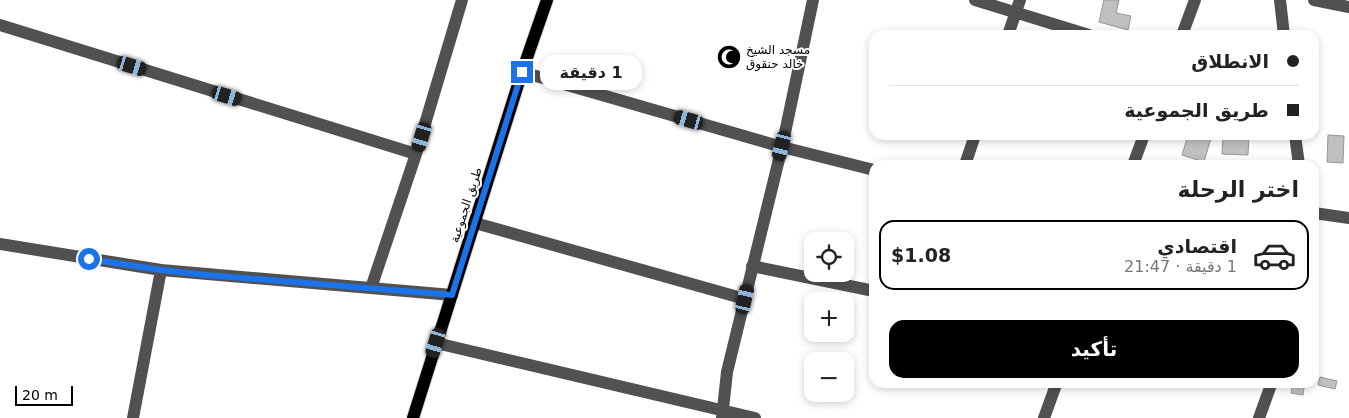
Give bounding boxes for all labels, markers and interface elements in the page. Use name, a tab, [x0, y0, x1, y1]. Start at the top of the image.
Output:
place label: مسجد الشيخ خالد حنقوق	[746, 43, 810, 72]
mosque icon: مسجد الشيخ خالد حنقوق	[716, 44, 742, 70]
text: الانطلاق	[1191, 50, 1269, 72]
car	[115, 54, 148, 78]
callout: 1 دقيقة	[540, 54, 642, 90]
route end	[511, 61, 533, 83]
text: 1 دقيقة	[559, 63, 623, 82]
car	[210, 84, 243, 108]
text: طريق الجموعية	[1124, 99, 1269, 121]
car	[672, 109, 705, 131]
car	[410, 120, 433, 154]
car	[771, 130, 792, 162]
street label: طريق الجموعية	[447, 166, 486, 245]
text: اختر الرحلة	[1178, 177, 1299, 202]
map controls	[804, 232, 854, 402]
button: locate	[804, 232, 854, 282]
icon: car	[1252, 233, 1297, 278]
text: اقتصادي	[1157, 235, 1237, 257]
text: $1.08	[891, 244, 951, 266]
route start	[78, 248, 100, 270]
text: 1 دقيقة · 21:47	[1124, 257, 1237, 276]
car	[734, 283, 755, 315]
button: +	[804, 292, 854, 342]
button: تأكيد	[889, 320, 1299, 378]
car	[424, 326, 447, 360]
button: −	[804, 352, 854, 402]
scale bar	[15, 383, 72, 406]
text: 20 m	[22, 387, 58, 403]

